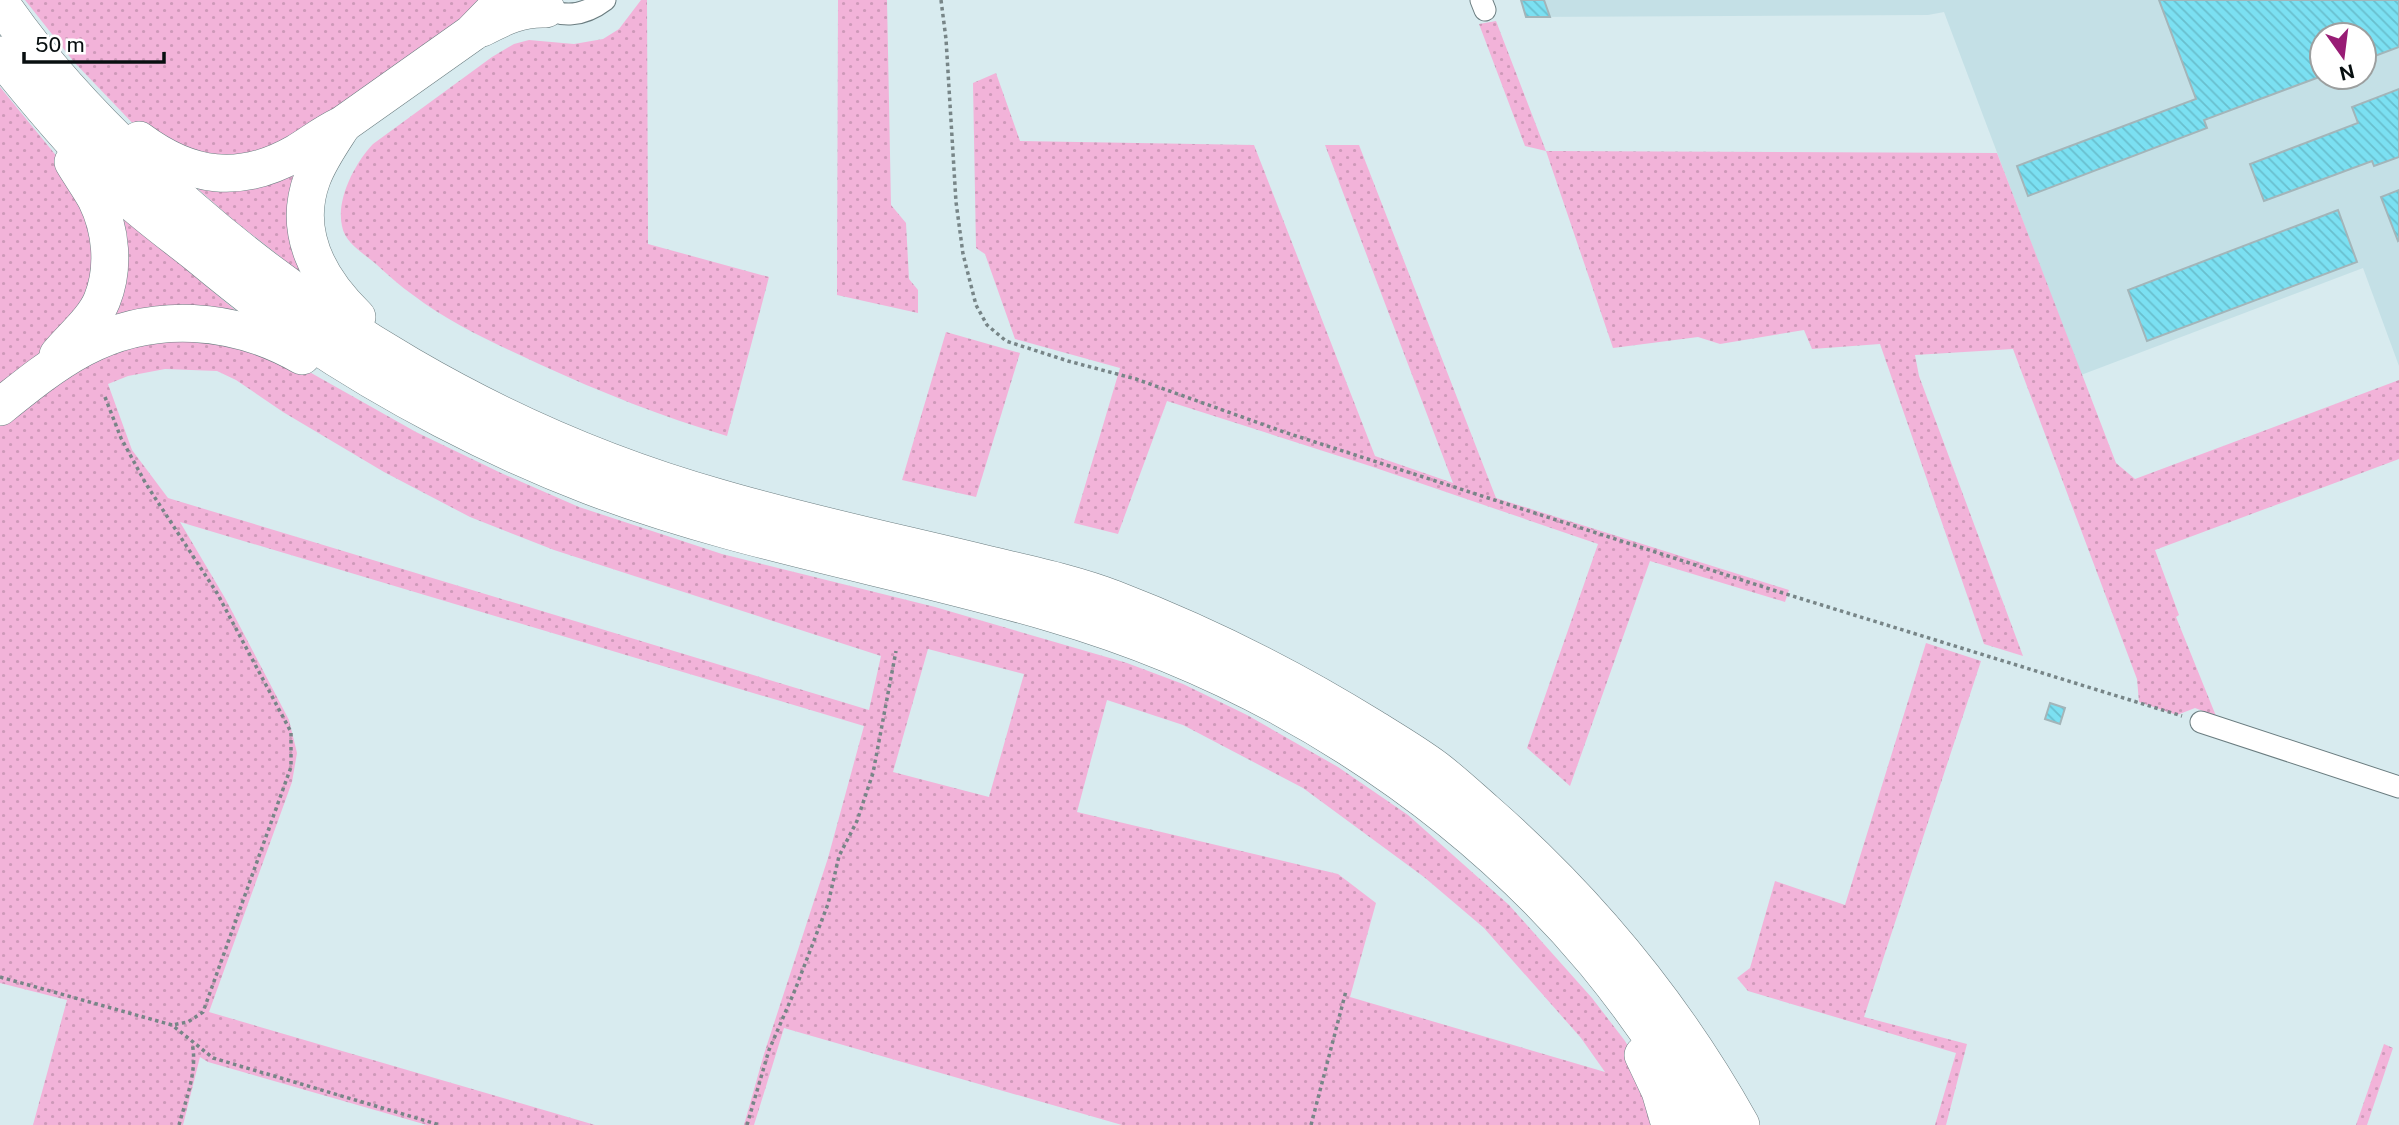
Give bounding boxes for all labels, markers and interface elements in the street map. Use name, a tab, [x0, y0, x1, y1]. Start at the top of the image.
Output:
scale bar	[24, 21, 164, 65]
north arrow	[2308, 21, 2378, 91]
text: 50 m	[35, 32, 85, 57]
text: N	[2337, 60, 2357, 85]

